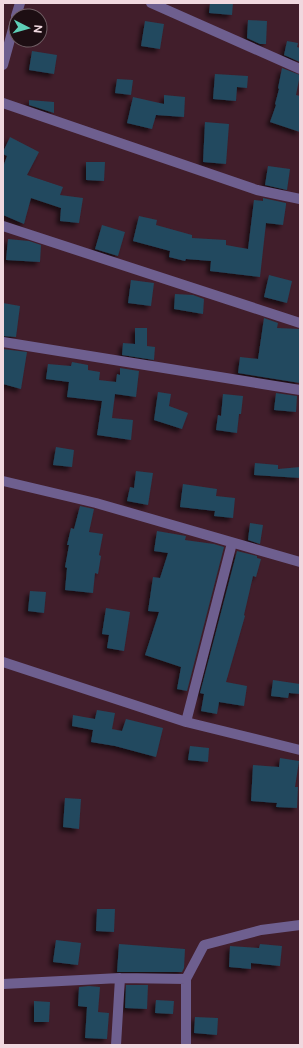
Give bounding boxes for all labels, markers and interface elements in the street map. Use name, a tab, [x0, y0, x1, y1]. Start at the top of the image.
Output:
north arrow	[8, 8, 48, 48]
text: N	[32, 24, 44, 34]

